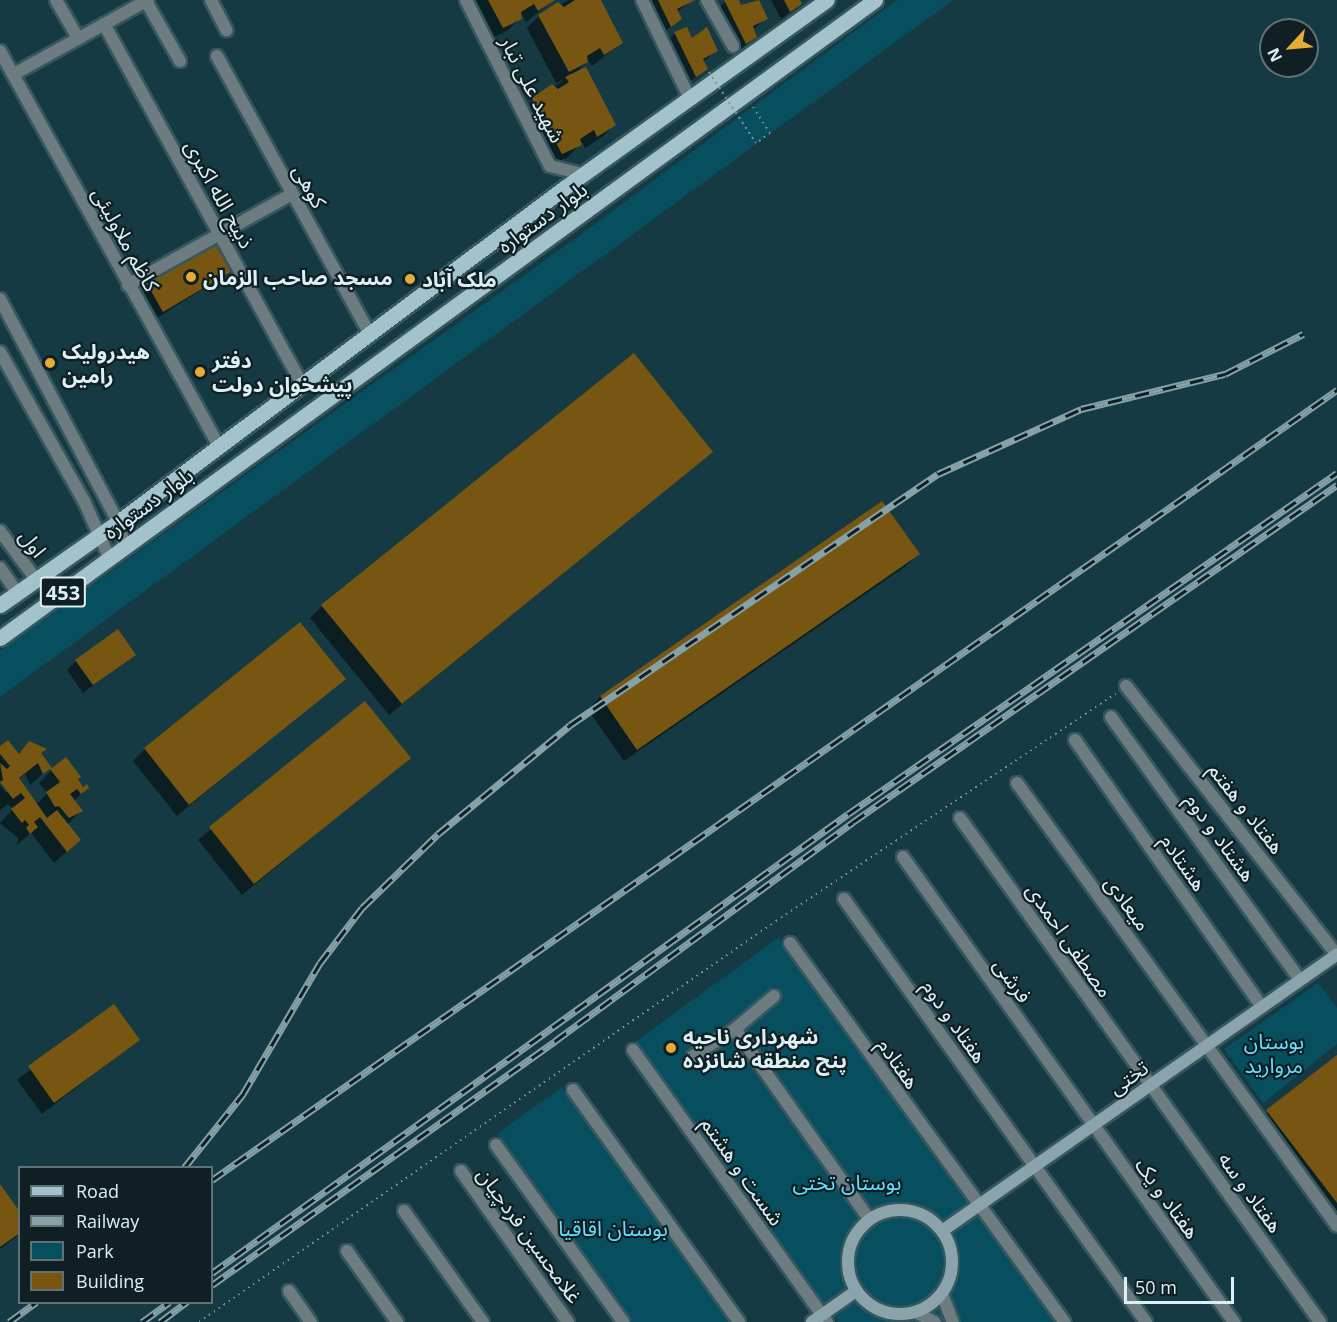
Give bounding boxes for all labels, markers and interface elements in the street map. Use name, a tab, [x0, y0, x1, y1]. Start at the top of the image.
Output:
north arrow	[1259, 18, 1319, 78]
street label: شهید علی تبار	[495, 31, 571, 147]
text: N	[1262, 44, 1287, 66]
street label: ذبیح الله اکبری	[180, 135, 260, 253]
street label: کوهی	[288, 160, 332, 212]
street label: بلوار دستواره	[492, 176, 592, 258]
street label: کاظم ملاولیئی	[87, 183, 165, 295]
place label: مسجد صاحب الزمان	[203, 264, 393, 290]
place label: ملک آباد	[422, 266, 497, 292]
marker: مسجد صاحب الزمان	[184, 270, 198, 284]
marker: ملک آباد	[403, 272, 417, 286]
place label: هیدرولیک رامین	[62, 338, 150, 388]
place label: دفتر پیشخوان دولت	[212, 347, 353, 397]
marker: هیدرولیک رامین	[43, 356, 57, 370]
marker: دفتر پیشخوان دولت	[193, 365, 207, 379]
street label: بلوار دستواره	[98, 462, 198, 544]
street label: اول	[14, 524, 52, 562]
road number: 453	[39, 575, 87, 609]
street label: هفتاد و هفتم	[1204, 757, 1290, 859]
street label: هشتاد و دوم	[1180, 788, 1262, 886]
street label: هشتادم	[1155, 829, 1213, 895]
street label: میعادی	[1100, 871, 1156, 935]
street label: مصطفی احمدی	[1021, 878, 1119, 1002]
street label: فرشی	[989, 953, 1037, 1007]
street label: هفتاد و دوم	[917, 974, 993, 1068]
place label: شهرداری ناحیه پنج منطقه شانزده	[683, 1023, 847, 1073]
park label: بوستان مروارید	[1244, 1028, 1304, 1078]
street label: هفتادم	[872, 1033, 926, 1093]
marker: شهرداری ناحیه پنج منطقه شانزده	[664, 1041, 678, 1055]
street label: تختی	[1103, 1054, 1153, 1100]
street label: شست و هشتم	[696, 1112, 790, 1230]
street label: هفتاد و سه	[1213, 1147, 1289, 1237]
street label: هفتاد و یک	[1130, 1153, 1206, 1243]
street label: غلامحسین فردچیان	[472, 1162, 588, 1308]
legend	[18, 1166, 213, 1304]
park label: بوستان تختی	[793, 1169, 901, 1195]
text: Road	[76, 1179, 119, 1203]
text: Railway	[76, 1209, 139, 1233]
park label: بوستان اقاقیا	[558, 1215, 668, 1241]
text: Park	[76, 1239, 114, 1263]
scale bar	[1127, 1265, 1236, 1303]
text: Building	[76, 1269, 144, 1293]
text: 50 m	[1135, 1275, 1177, 1299]

